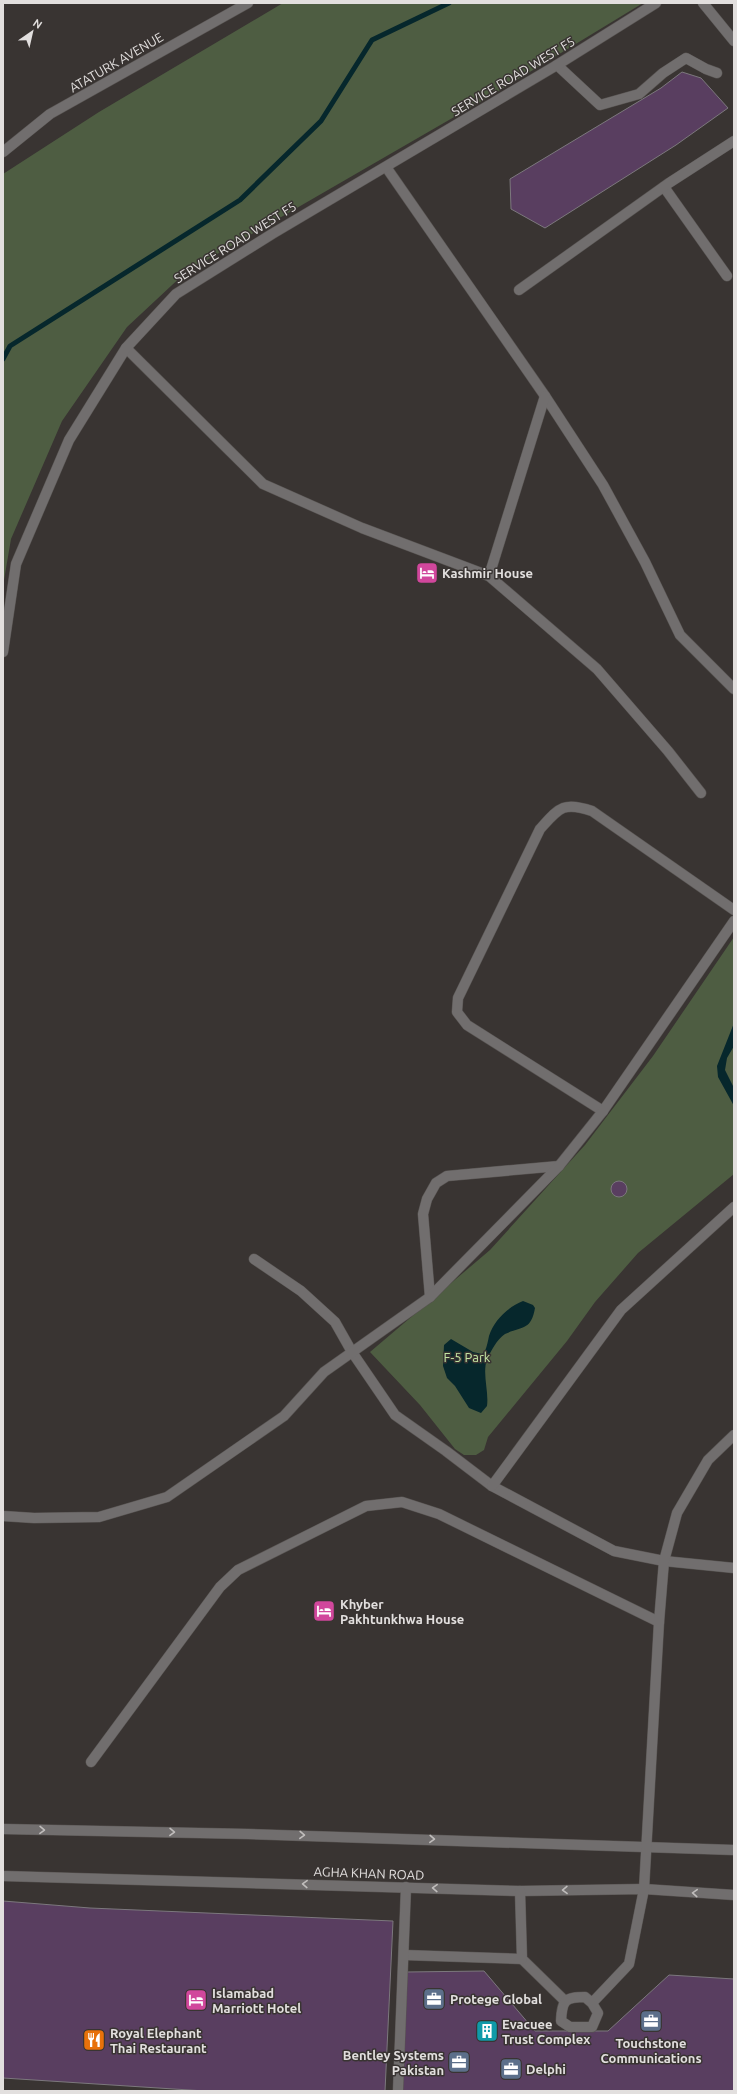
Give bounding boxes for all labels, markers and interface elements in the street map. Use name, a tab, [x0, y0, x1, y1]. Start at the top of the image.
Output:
north arrow	[12, 12, 52, 52]
text: N	[31, 16, 44, 31]
street label: ATATURK AVENUE	[67, 29, 165, 95]
street label: SERVICE ROAD WEST F5	[449, 34, 577, 118]
street label: SERVICE ROAD WEST F5	[171, 199, 299, 285]
hotel icon: Kashmir House	[414, 560, 440, 586]
place label: Kashmir House	[442, 566, 533, 580]
park label: F-5 Park	[444, 1350, 491, 1364]
place label: Khyber Pakhtunkhwa House	[340, 1597, 464, 1626]
hotel icon: Khyber Pakhtunkhwa House	[311, 1598, 337, 1624]
one-way arrow	[39, 1826, 45, 1834]
one-way arrow	[169, 1828, 175, 1836]
one-way arrow	[299, 1831, 305, 1840]
one-way arrow	[429, 1835, 435, 1843]
street label: AGHA KHAN ROAD	[313, 1864, 425, 1882]
one-way arrow	[302, 1880, 308, 1889]
one-way arrow	[432, 1884, 438, 1892]
one-way arrow	[562, 1886, 568, 1894]
one-way arrow	[692, 1888, 698, 1897]
place label: Islamabad Marriott Hotel	[212, 1986, 301, 2015]
office icon: Protege Global	[421, 1986, 447, 2012]
hotel icon: Islamabad Marriott Hotel	[183, 1987, 209, 2013]
place label: Protege Global	[450, 1992, 542, 2006]
office icon: Touchstone Communications	[638, 2008, 664, 2034]
place label: Evacuee Trust Complex	[502, 2017, 590, 2046]
building icon: Evacuee Trust Complex	[474, 2018, 500, 2044]
place label: Royal Elephant Thai Restaurant	[110, 2026, 207, 2055]
restaurant icon: Royal Elephant Thai Restaurant	[81, 2027, 107, 2053]
place label: Touchstone Communications	[600, 2036, 702, 2065]
place label: Bentley Systems Pakistan	[343, 2048, 444, 2077]
office icon: Bentley Systems Pakistan	[446, 2049, 472, 2075]
office icon: Delphi	[498, 2056, 524, 2082]
place label: Delphi	[526, 2062, 566, 2076]

